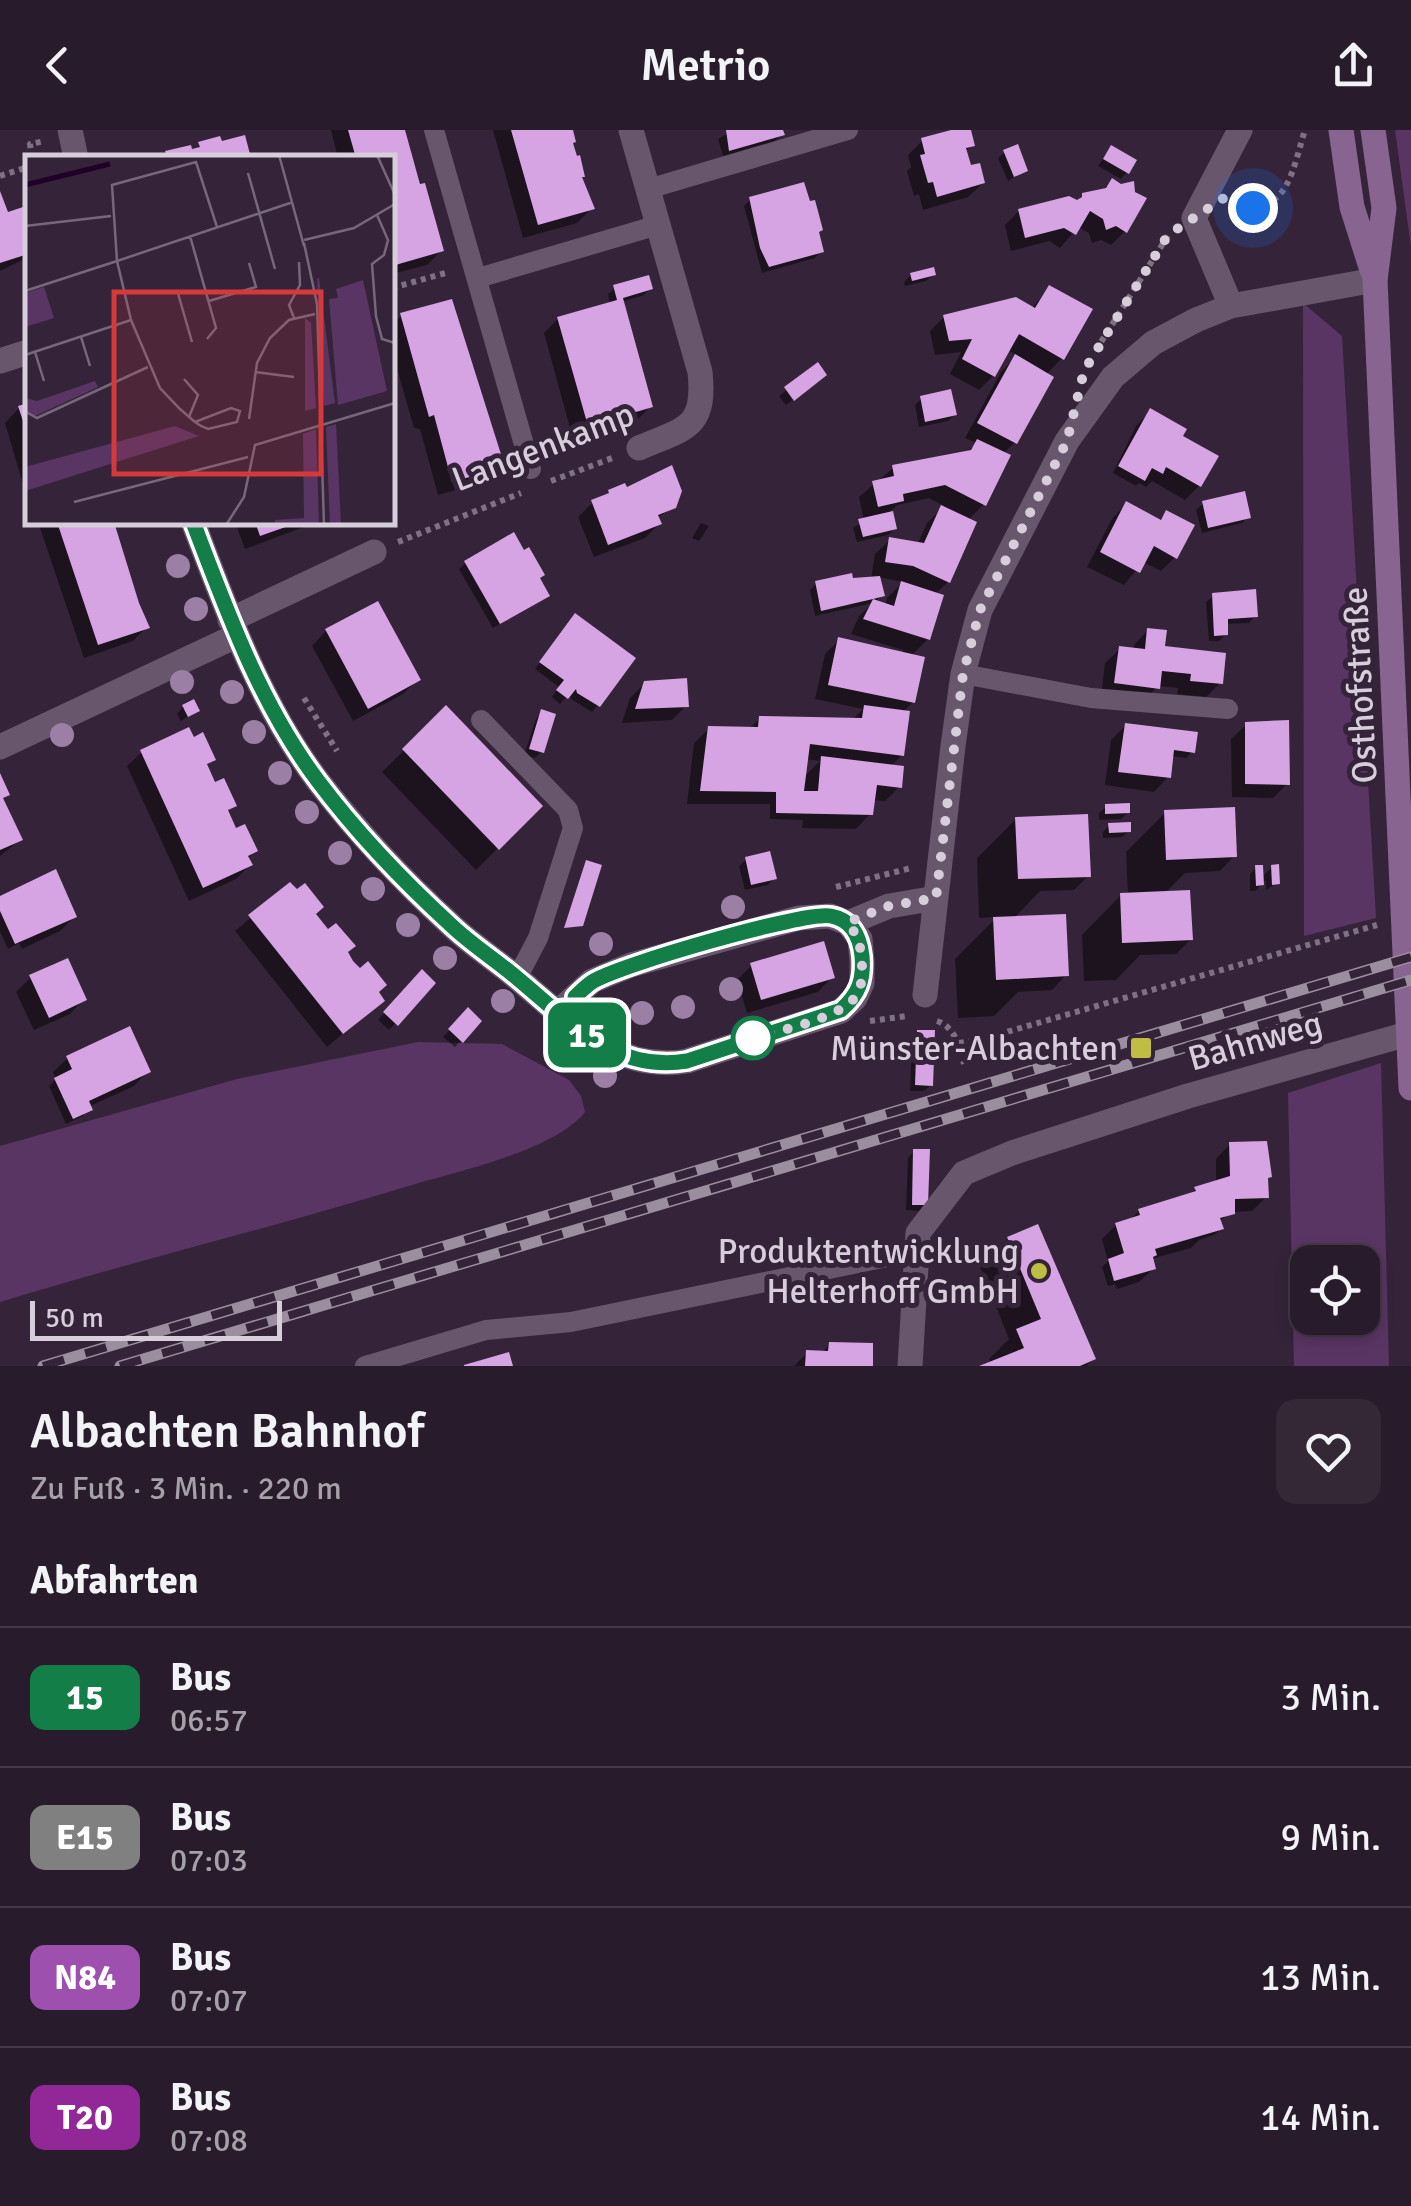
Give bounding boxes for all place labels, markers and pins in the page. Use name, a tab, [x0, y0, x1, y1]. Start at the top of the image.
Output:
unlabelled marker	[732, 1017, 774, 1059]
place label: Münster-Albachten	[830, 1027, 1118, 1070]
marker: Münster-Albachten	[1128, 1035, 1154, 1061]
place label: Produktentwicklung Helterhoff GmbH	[718, 1230, 1019, 1313]
marker: Produktentwicklung Helterhoff GmbH	[1028, 1260, 1050, 1282]

